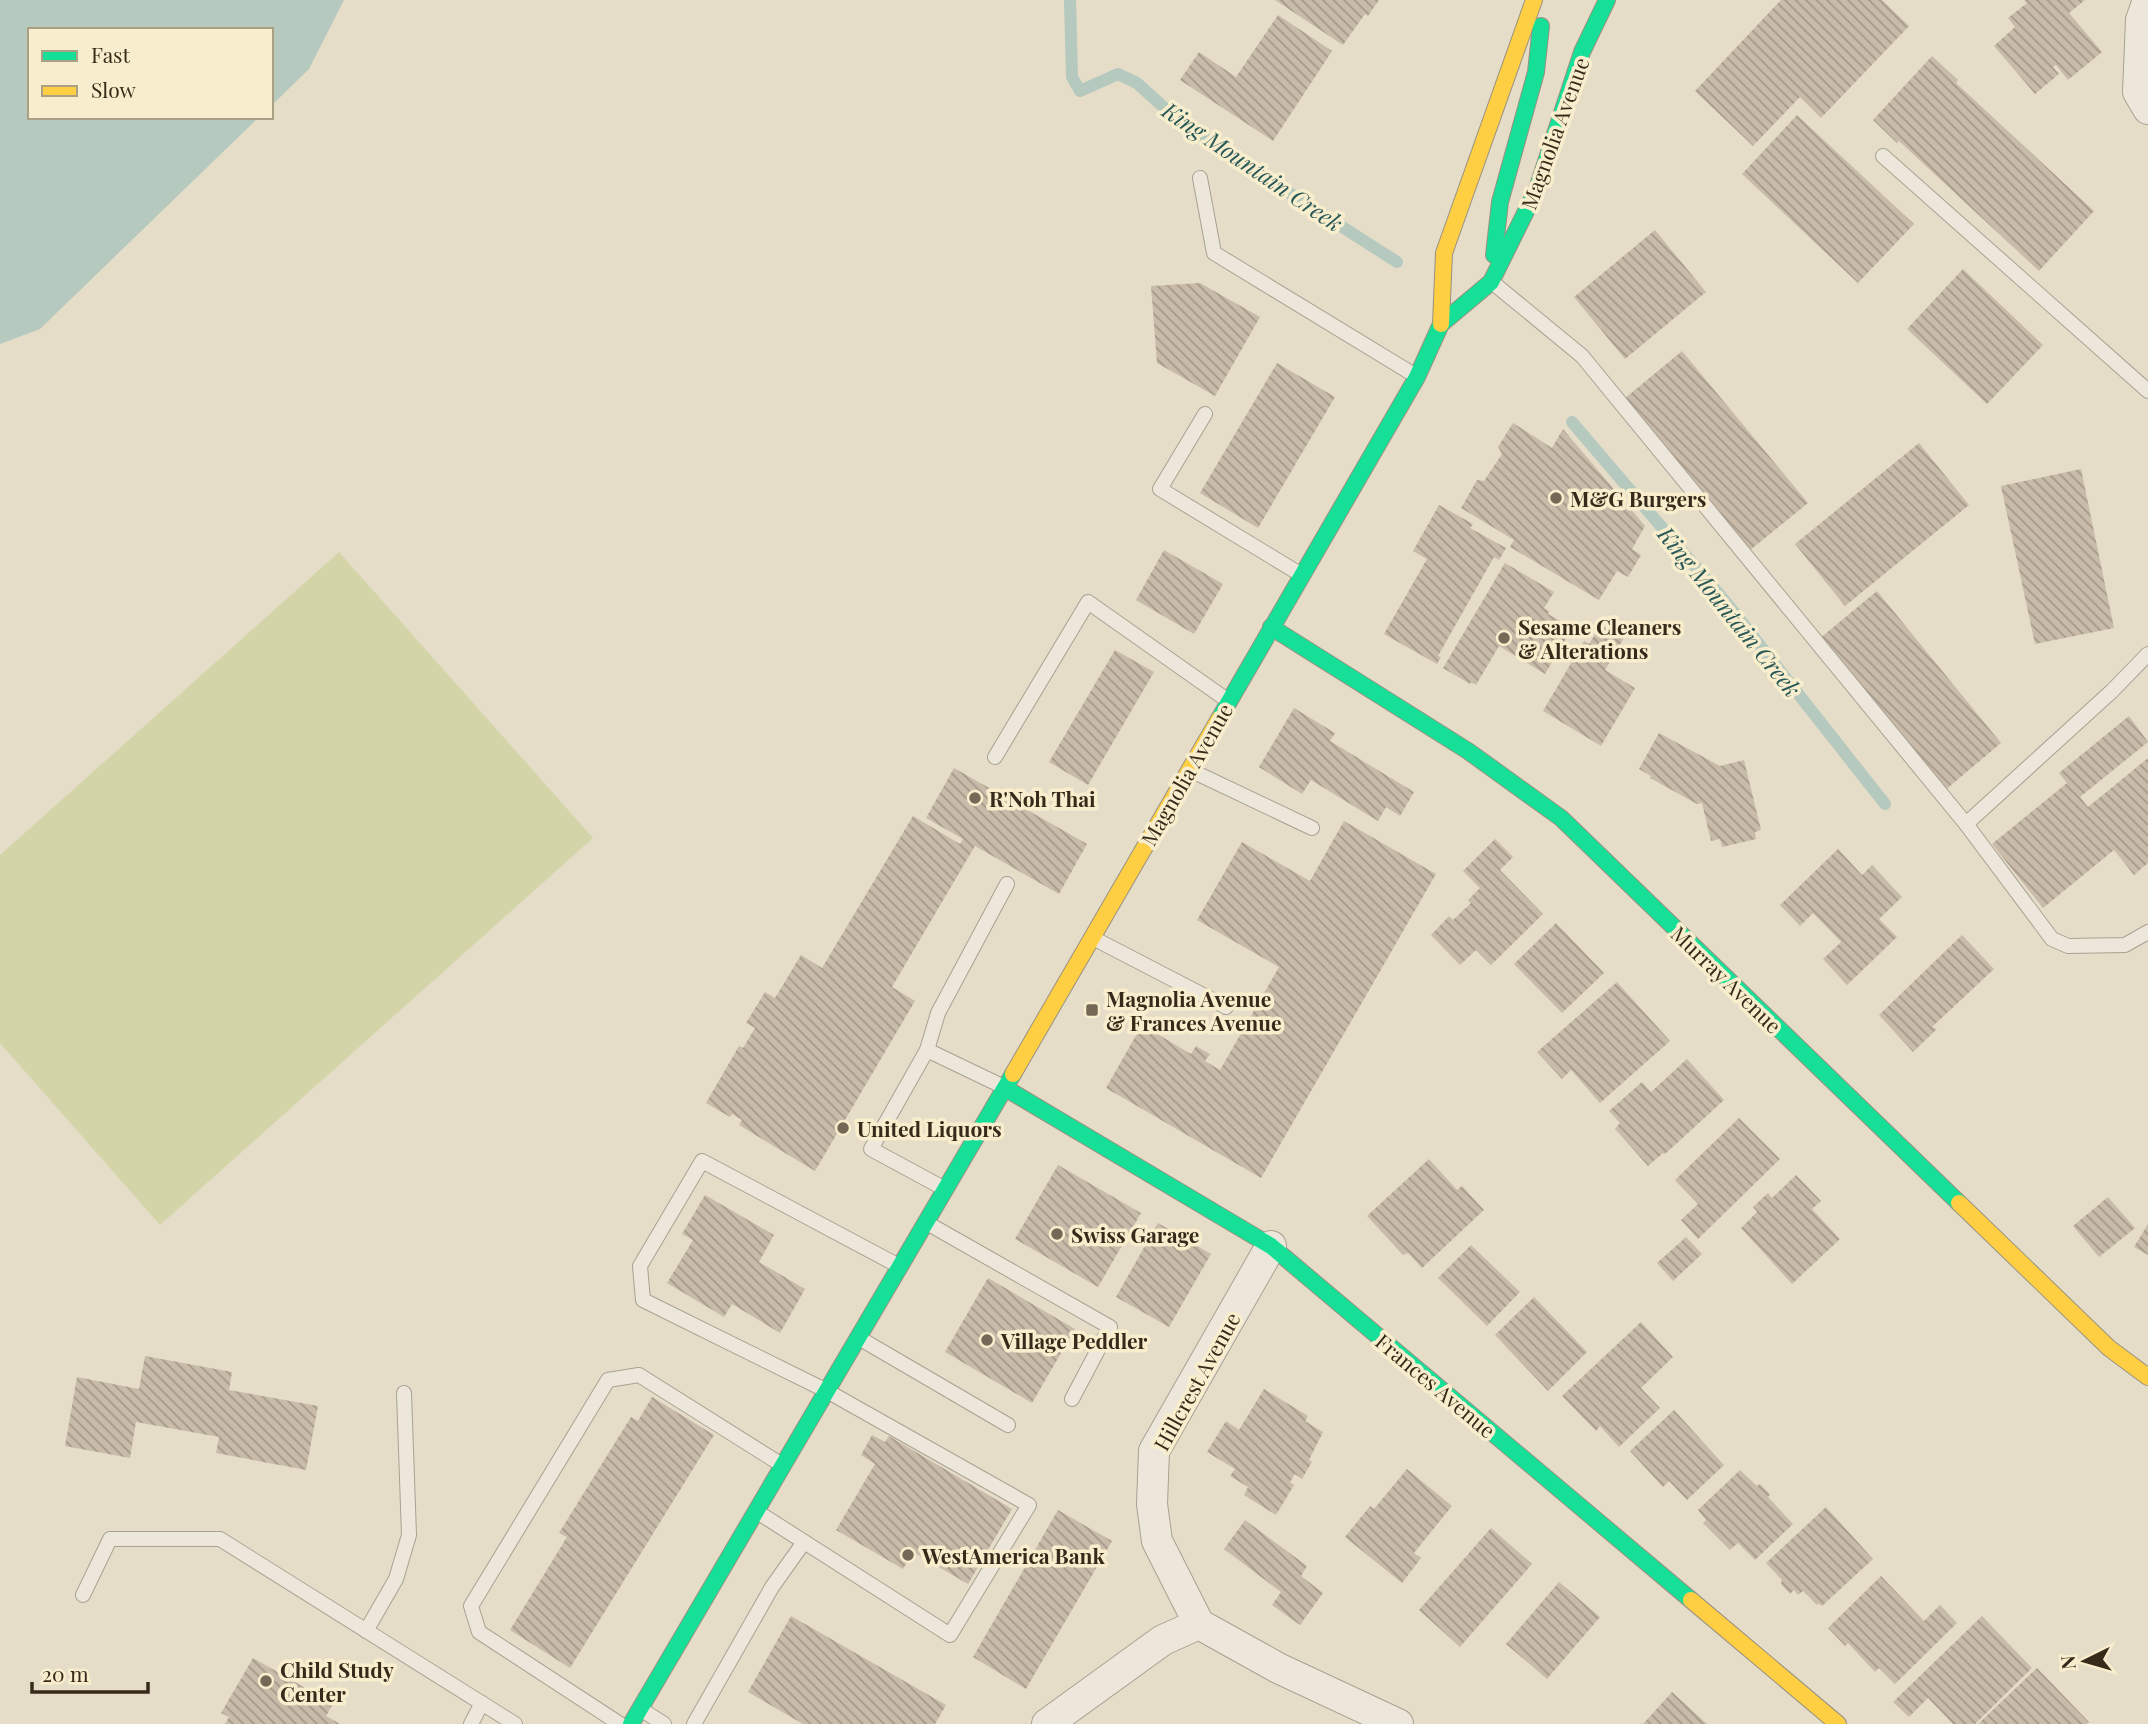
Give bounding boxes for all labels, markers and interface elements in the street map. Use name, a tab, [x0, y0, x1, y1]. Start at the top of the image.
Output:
legend	[28, 28, 273, 119]
text: Fast	[91, 40, 130, 68]
street label: Magnolia Avenue	[1514, 53, 1594, 213]
text: Slow	[91, 75, 136, 103]
water label: King Mountain Creek	[1156, 94, 1349, 238]
place label: M&G Burgers	[1570, 484, 1707, 512]
marker: M&G Burgers	[1548, 490, 1564, 506]
water label: King Mountain Creek	[1651, 518, 1809, 703]
place label: Sesame Cleaners & Alterations	[1518, 612, 1681, 664]
marker: Sesame Cleaners & Alterations	[1496, 630, 1512, 646]
street label: Magnolia Avenue	[1134, 698, 1238, 850]
place label: R'Noh Thai	[989, 784, 1096, 812]
marker: R'Noh Thai	[967, 790, 983, 806]
street label: Murray Avenue	[1666, 919, 1788, 1039]
place label: Magnolia Avenue & Frances Avenue	[1106, 984, 1282, 1036]
marker: Magnolia Avenue & Frances Avenue	[1084, 1002, 1100, 1018]
place label: United Liquors	[857, 1114, 1002, 1142]
marker: United Liquors	[835, 1120, 851, 1136]
place label: Swiss Garage	[1071, 1220, 1199, 1248]
marker: Swiss Garage	[1049, 1226, 1065, 1242]
street label: Hillcrest Avenue	[1146, 1307, 1246, 1455]
place label: Village Peddler	[1000, 1326, 1147, 1354]
street label: Frances Avenue	[1370, 1327, 1502, 1443]
marker: Village Peddler	[979, 1332, 995, 1348]
place label: WestAmerica Bank	[921, 1541, 1105, 1569]
marker: WestAmerica Bank	[900, 1547, 916, 1563]
north arrow	[2050, 1626, 2120, 1696]
scale bar	[32, 1650, 147, 1694]
text: N	[2053, 1654, 2081, 1671]
place label: Child Study Center	[280, 1655, 394, 1707]
text: 20 m	[42, 1659, 89, 1687]
marker: Child Study Center	[258, 1673, 274, 1689]

